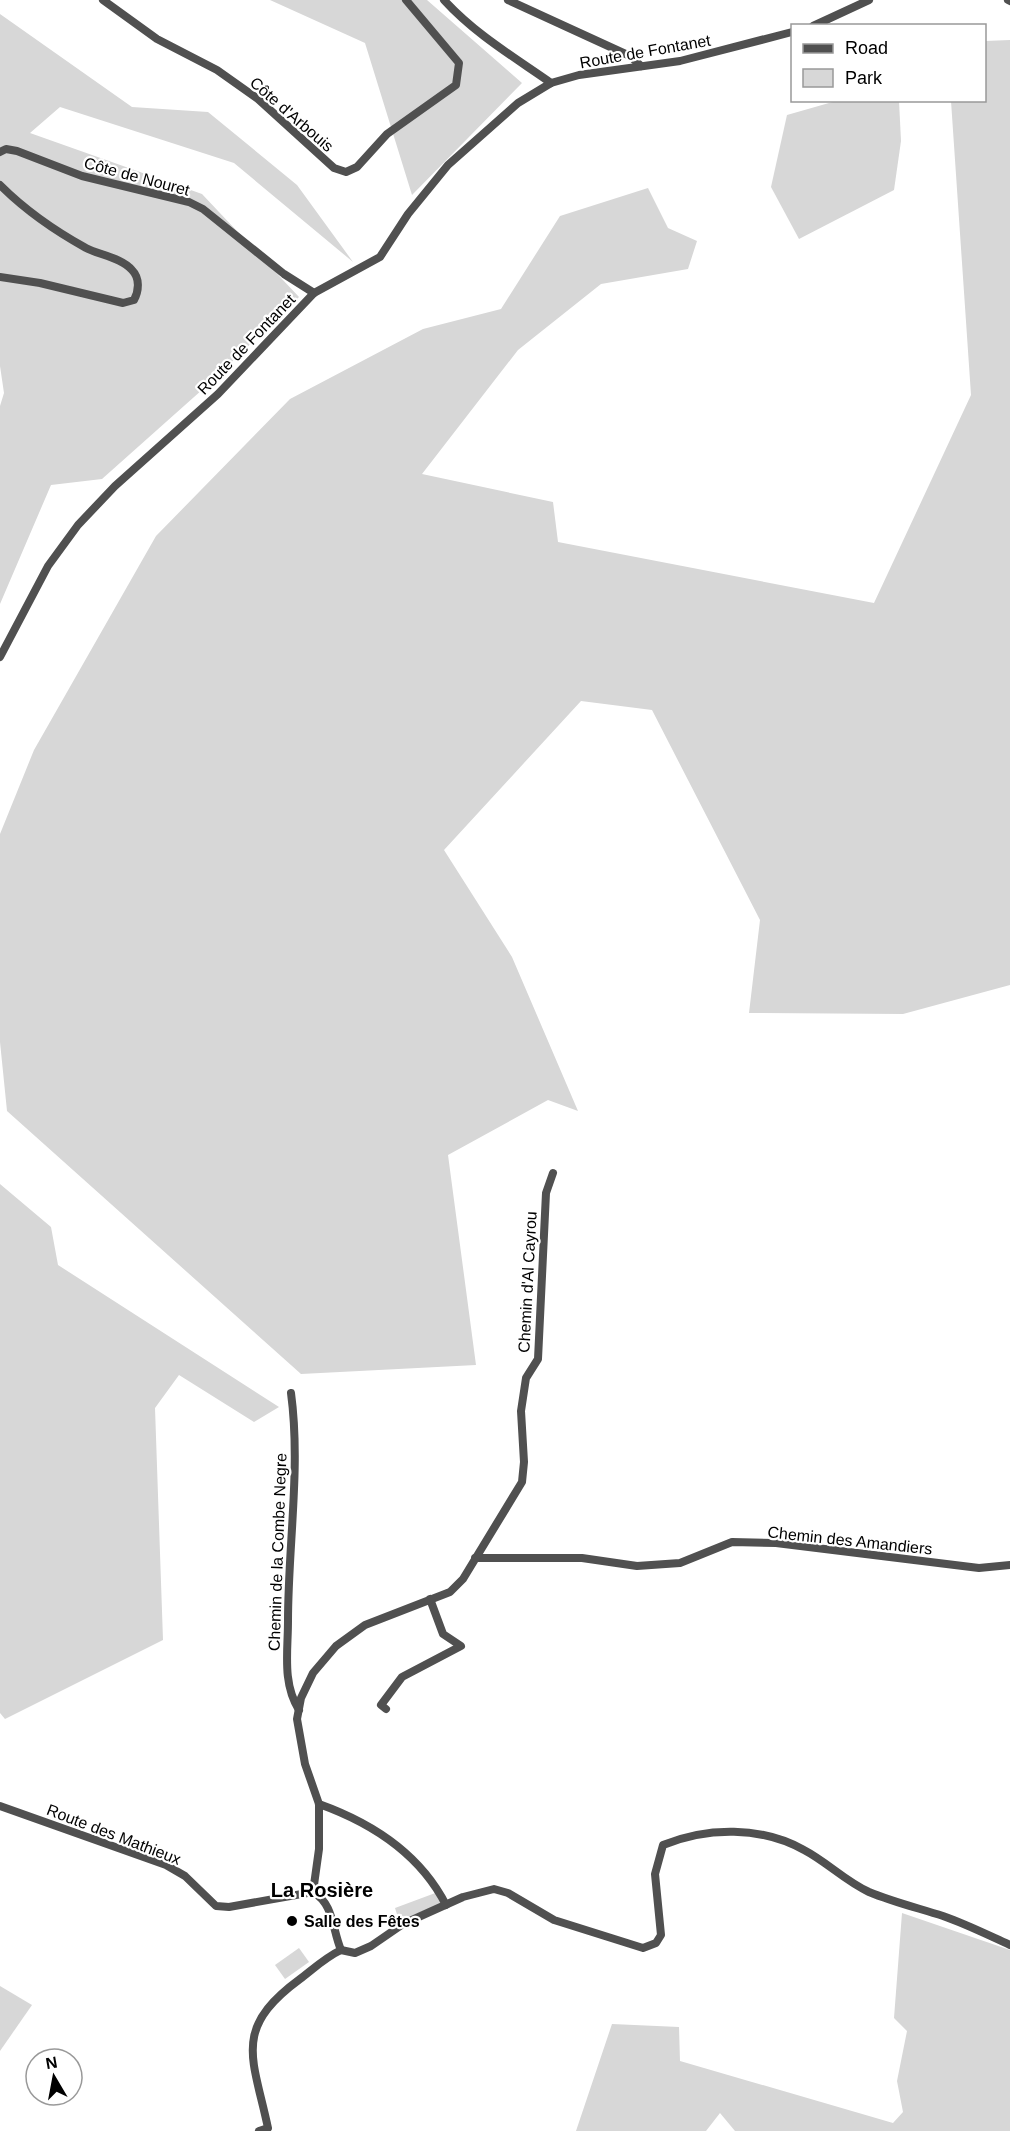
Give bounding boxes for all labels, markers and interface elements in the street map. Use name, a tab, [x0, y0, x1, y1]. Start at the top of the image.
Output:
legend	[791, 24, 986, 102]
street label: Route de Fontanet	[578, 32, 712, 71]
text: Road	[845, 38, 888, 58]
text: Park	[845, 68, 883, 88]
street label: Côte d'Arbouis	[247, 74, 337, 155]
street label: Côte de Nouret	[82, 154, 192, 199]
street label: Route de Fontanet	[194, 290, 299, 398]
street label: Chemin d'Al Cayrou	[515, 1211, 540, 1353]
street label: Chemin de la Combe Negre	[266, 1453, 289, 1651]
street label: Chemin des Amandiers	[767, 1523, 933, 1558]
street label: Route des Mathieux	[44, 1801, 183, 1868]
district label: La Rosière	[271, 1879, 373, 1901]
place label: Salle des Fêtes	[304, 1913, 420, 1930]
marker: Salle des Fêtes	[285, 1914, 299, 1928]
north arrow	[24, 2047, 84, 2107]
text: N	[44, 2053, 59, 2072]

